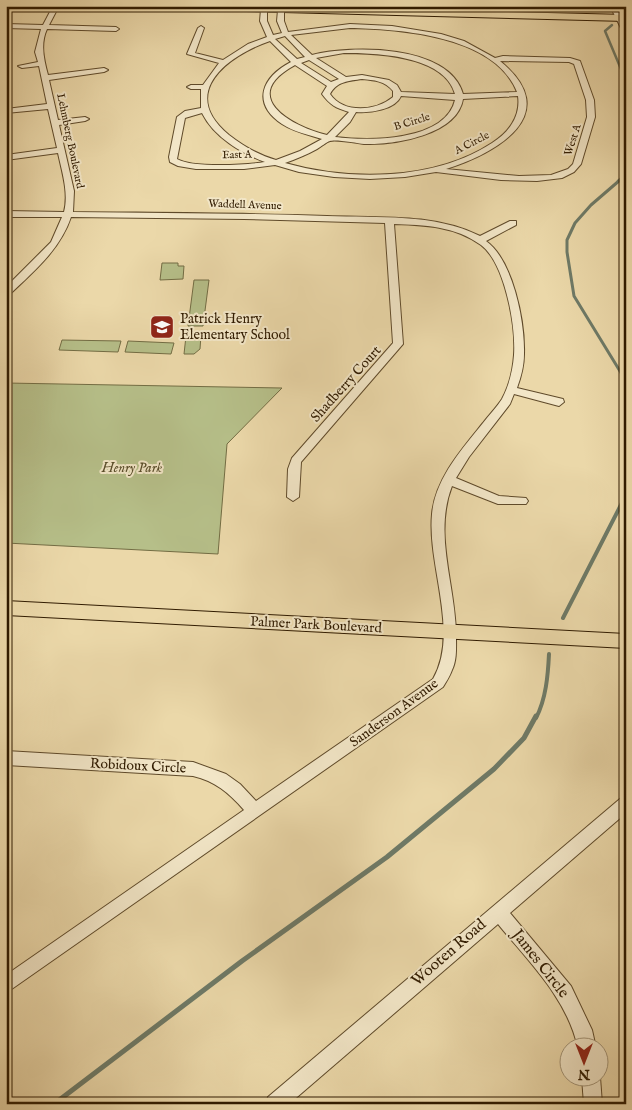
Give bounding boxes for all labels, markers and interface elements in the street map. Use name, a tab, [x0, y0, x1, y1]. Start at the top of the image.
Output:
street label: Lehmberg Boulevard	[53, 92, 87, 190]
street label: B Circle	[392, 110, 432, 134]
street label: West A	[561, 122, 585, 158]
street label: A Circle	[451, 128, 492, 158]
street label: East A	[222, 148, 253, 162]
street label: Waddell Avenue	[208, 197, 282, 213]
place label: Patrick Henry Elementary School	[180, 310, 290, 344]
school or university icon: Patrick Henry Elementary School	[149, 314, 175, 340]
street label: Shadberry Court	[307, 342, 385, 426]
park label: Henry Park	[101, 459, 163, 477]
street label: Palmer Park Boulevard	[250, 613, 383, 637]
street label: Sanderson Avenue	[346, 674, 442, 751]
street label: Robidoux Circle	[89, 754, 187, 778]
street label: Wooten Road	[407, 915, 491, 991]
street label: James Circle	[506, 924, 573, 1002]
north arrow	[560, 1038, 610, 1088]
text: N	[578, 1065, 591, 1083]

